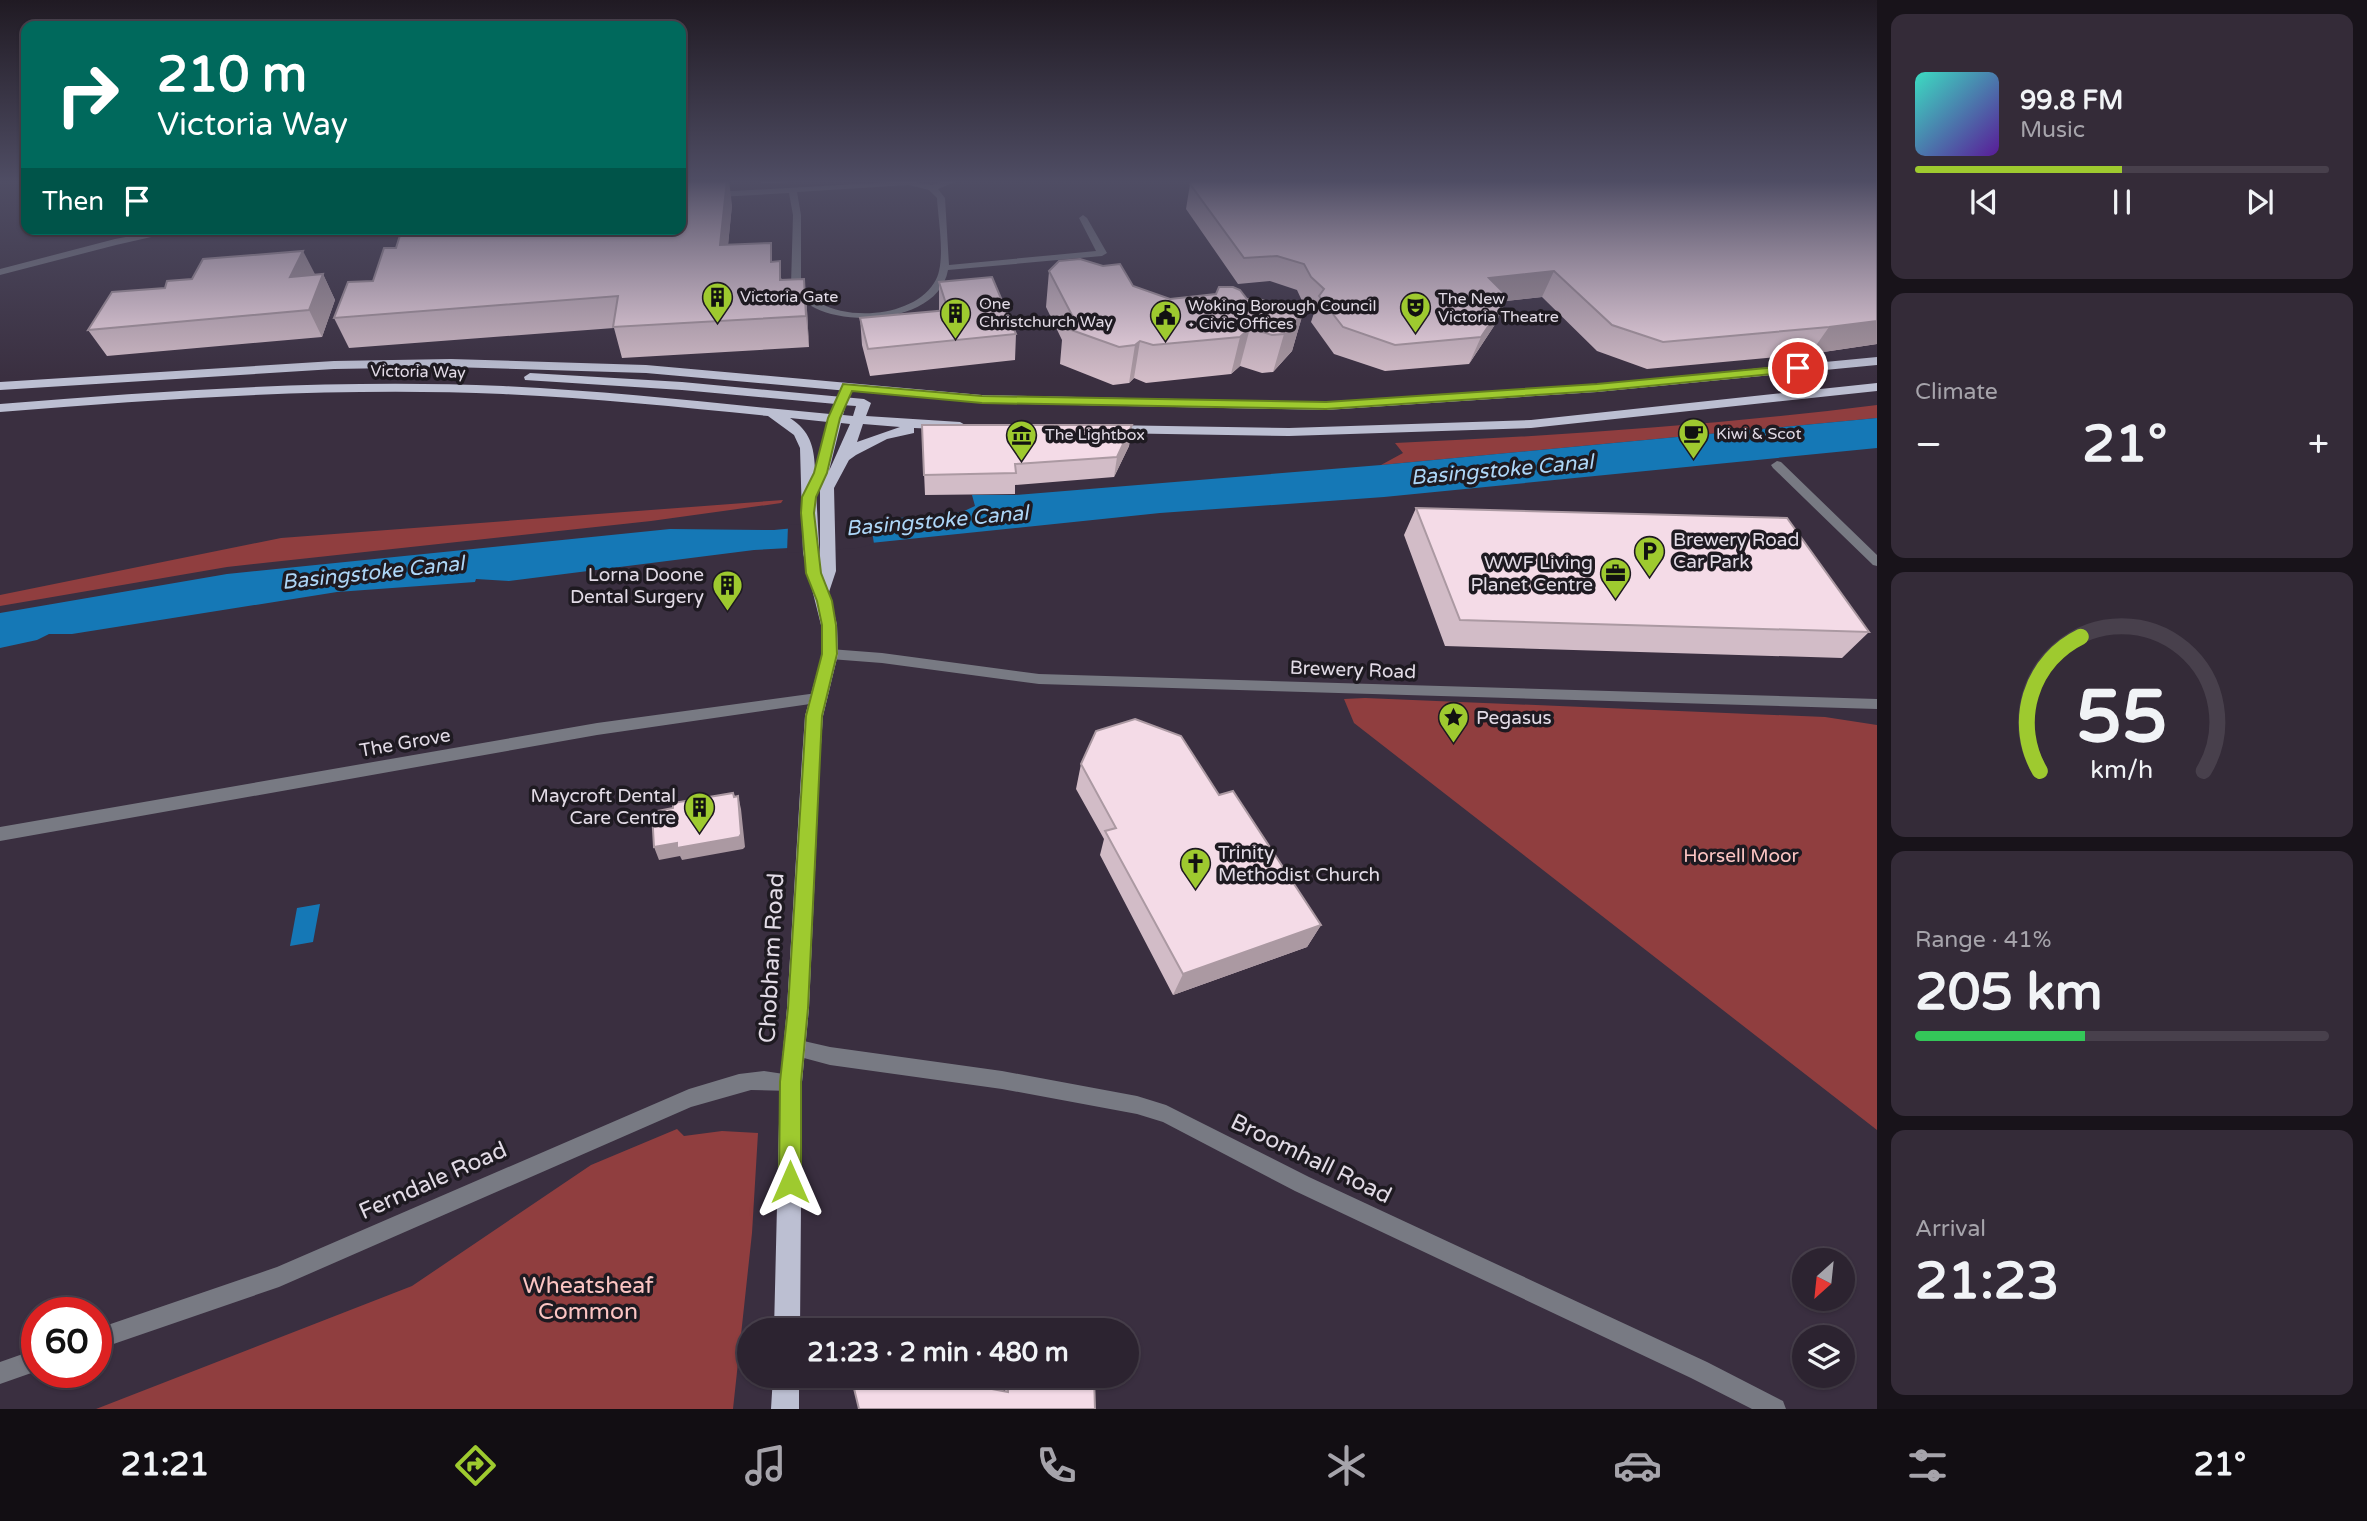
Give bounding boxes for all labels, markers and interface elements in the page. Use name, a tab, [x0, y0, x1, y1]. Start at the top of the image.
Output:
text: 210 m	[157, 46, 307, 105]
icon: right	[42, 49, 133, 140]
text: 99.8 FM	[2020, 85, 2123, 116]
text: Victoria Way	[157, 106, 348, 144]
text: Music	[2020, 116, 2085, 144]
icon: arrive	[118, 182, 156, 220]
icon: previous	[1965, 183, 2003, 221]
icon: pause	[2103, 183, 2141, 221]
icon: next	[2241, 183, 2279, 221]
text: Then	[42, 186, 104, 217]
building icon: Victoria Gate	[700, 280, 734, 324]
place label: Victoria Gate	[740, 287, 838, 307]
place label: The New Victoria Theatre	[1438, 289, 1559, 327]
theatre icon: The New Victoria Theatre	[1398, 291, 1432, 335]
place label: One Christchurch Way	[979, 294, 1113, 332]
building icon: One Christchurch Way	[939, 296, 973, 340]
place label: Woking Borough Council - Civic Offices	[1188, 296, 1377, 334]
public building icon: Woking Borough Council - Civic Offices	[1148, 298, 1182, 342]
pin	[1768, 338, 1828, 398]
icon: arrive	[1779, 349, 1817, 387]
street label: Victoria Way	[370, 361, 466, 383]
text: Climate	[1915, 378, 1998, 406]
text: 21°	[2082, 413, 2167, 476]
cafe icon: Kiwi & Scot	[1676, 417, 1710, 461]
museum icon: The Lightbox	[1005, 418, 1039, 462]
text: −	[1915, 422, 1942, 468]
text: +	[2308, 422, 2329, 468]
place label: Kiwi & Scot	[1716, 424, 1802, 444]
place label: The Lightbox	[1045, 425, 1145, 445]
water label: Basingstoke Canal	[1410, 449, 1597, 490]
water label: Basingstoke Canal	[845, 500, 1032, 541]
place label: Brewery Road Car Park	[1673, 529, 1800, 573]
parking icon: Brewery Road Car Park	[1633, 534, 1667, 578]
water label: Basingstoke Canal	[281, 551, 468, 595]
place label: WWF Living Planet Centre	[1470, 552, 1593, 596]
office icon: WWF Living Planet Centre	[1599, 557, 1633, 601]
place label: Lorna Doone Dental Surgery	[570, 564, 704, 608]
building icon: Lorna Doone Dental Surgery	[710, 569, 744, 613]
street label: Brewery Road	[1289, 657, 1417, 683]
text: 55	[2076, 674, 2168, 762]
place icon: Pegasus	[1436, 701, 1470, 745]
place label: Pegasus	[1476, 707, 1552, 729]
street label: The Grove	[358, 724, 452, 762]
text: km/h	[2091, 754, 2153, 784]
place label: Maycroft Dental Care Centre	[531, 785, 676, 829]
building icon: Maycroft Dental Care Centre	[682, 790, 716, 834]
place label: Trinity Methodist Church	[1218, 842, 1380, 886]
park label: Horsell Moor	[1683, 845, 1800, 867]
church icon: Trinity Methodist Church	[1178, 847, 1212, 891]
street label: Chobham Road	[754, 872, 790, 1044]
text: Range · 41%	[1915, 926, 2051, 954]
text: 205 km	[1915, 961, 2103, 1024]
street label: Broomhall Road	[1226, 1108, 1396, 1210]
street label: Ferndale Road	[355, 1136, 511, 1226]
position arrow	[753, 1145, 827, 1219]
text: Arrival	[1915, 1215, 1986, 1243]
north arrow	[1792, 1248, 1855, 1311]
map controls	[1792, 1248, 1855, 1388]
text: 21:23	[1915, 1250, 2059, 1313]
park label: Wheatsheaf Common	[522, 1272, 654, 1326]
speed limit sign: 60	[21, 1297, 112, 1388]
button: layers	[1792, 1325, 1855, 1388]
text: 21:23 · 2 min · 480 m	[807, 1337, 1069, 1368]
icon: directions	[451, 1441, 500, 1490]
icon: music	[741, 1441, 790, 1490]
icon: phone	[1032, 1441, 1081, 1490]
icon: climate	[1322, 1441, 1371, 1490]
icon: car	[1613, 1441, 1662, 1490]
icon: filters	[1903, 1441, 1952, 1490]
text: 21:21	[121, 1446, 209, 1484]
text: 21°	[2194, 1446, 2246, 1484]

